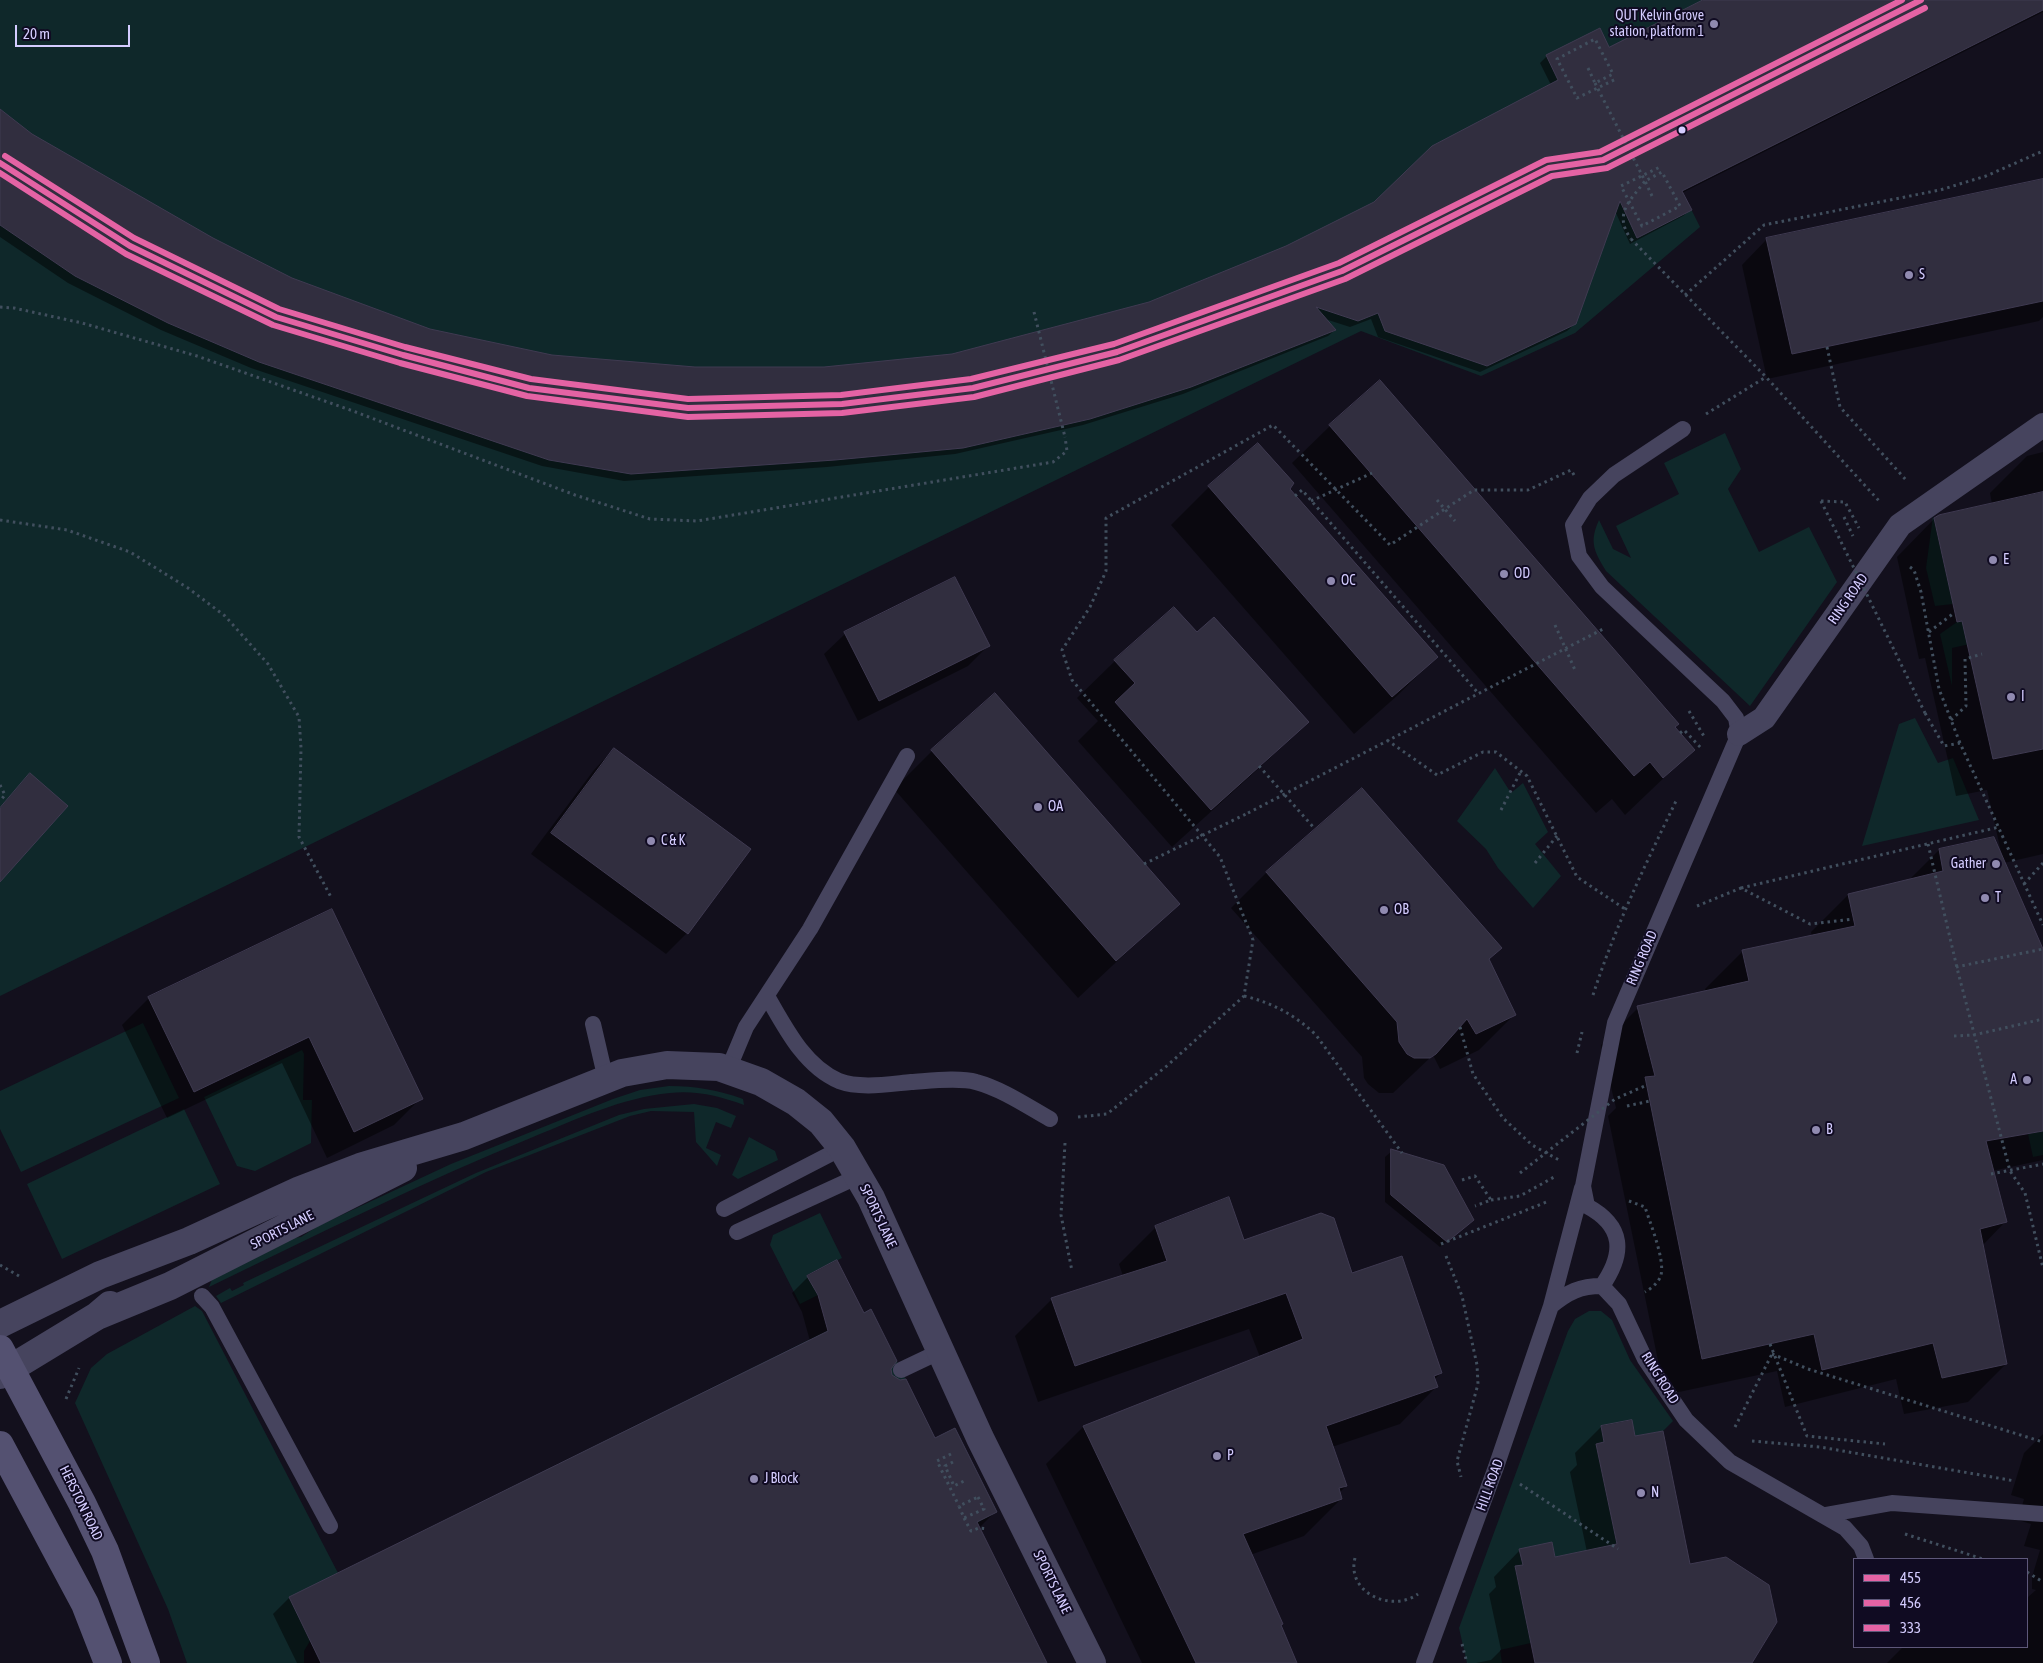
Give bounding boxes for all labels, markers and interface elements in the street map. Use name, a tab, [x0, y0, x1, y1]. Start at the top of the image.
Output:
place label: QUT Kelvin Grove station, platform 1	[1609, 8, 1704, 40]
scale bar	[18, 15, 132, 47]
marker: QUT Kelvin Grove station, platform 1	[1708, 18, 1720, 30]
text: 20 m	[23, 25, 50, 42]
unlabelled marker	[1677, 125, 1687, 135]
place label: S	[1919, 267, 1925, 283]
marker: S	[1903, 269, 1915, 281]
place label: E	[2003, 552, 2009, 568]
marker: E	[1987, 554, 1999, 566]
place label: OD	[1514, 566, 1530, 582]
marker: OD	[1498, 568, 1510, 580]
street label: RING ROAD	[1825, 570, 1871, 628]
place label: OC	[1341, 573, 1355, 589]
marker: OC	[1325, 575, 1337, 587]
place label: I	[2021, 689, 2025, 705]
marker: I	[2005, 691, 2017, 703]
place label: OA	[1048, 799, 1063, 815]
marker: OA	[1032, 801, 1044, 813]
place label: C & K	[661, 833, 685, 849]
marker: C & K	[645, 835, 657, 847]
place label: Gather	[1951, 856, 1986, 872]
marker: Gather	[1990, 858, 2002, 870]
place label: T	[1995, 890, 2001, 906]
marker: T	[1979, 892, 1991, 904]
place label: OB	[1394, 902, 1409, 918]
marker: OB	[1378, 904, 1390, 916]
street label: RING ROAD	[1623, 928, 1661, 988]
place label: A	[2010, 1072, 2017, 1088]
marker: A	[2021, 1074, 2033, 1086]
place label: B	[1826, 1122, 1833, 1138]
marker: B	[1810, 1124, 1822, 1136]
street label: SPORTS LANE	[856, 1181, 900, 1251]
street label: SPORTS LANE	[248, 1207, 316, 1253]
street label: RING ROAD	[1638, 1349, 1682, 1407]
place label: P	[1227, 1448, 1234, 1464]
marker: P	[1211, 1450, 1223, 1462]
street label: HILL ROAD	[1473, 1457, 1507, 1513]
street label: HERSTON ROAD	[56, 1463, 106, 1543]
place label: J Block	[764, 1471, 799, 1487]
marker: J Block	[748, 1473, 760, 1485]
place label: N	[1651, 1485, 1659, 1501]
marker: N	[1635, 1487, 1647, 1499]
street label: SPORTS LANE	[1029, 1548, 1075, 1616]
legend	[1853, 1558, 2028, 1648]
text: 455	[1900, 1569, 1921, 1586]
text: 456	[1900, 1594, 1921, 1611]
text: 333	[1900, 1619, 1921, 1636]

